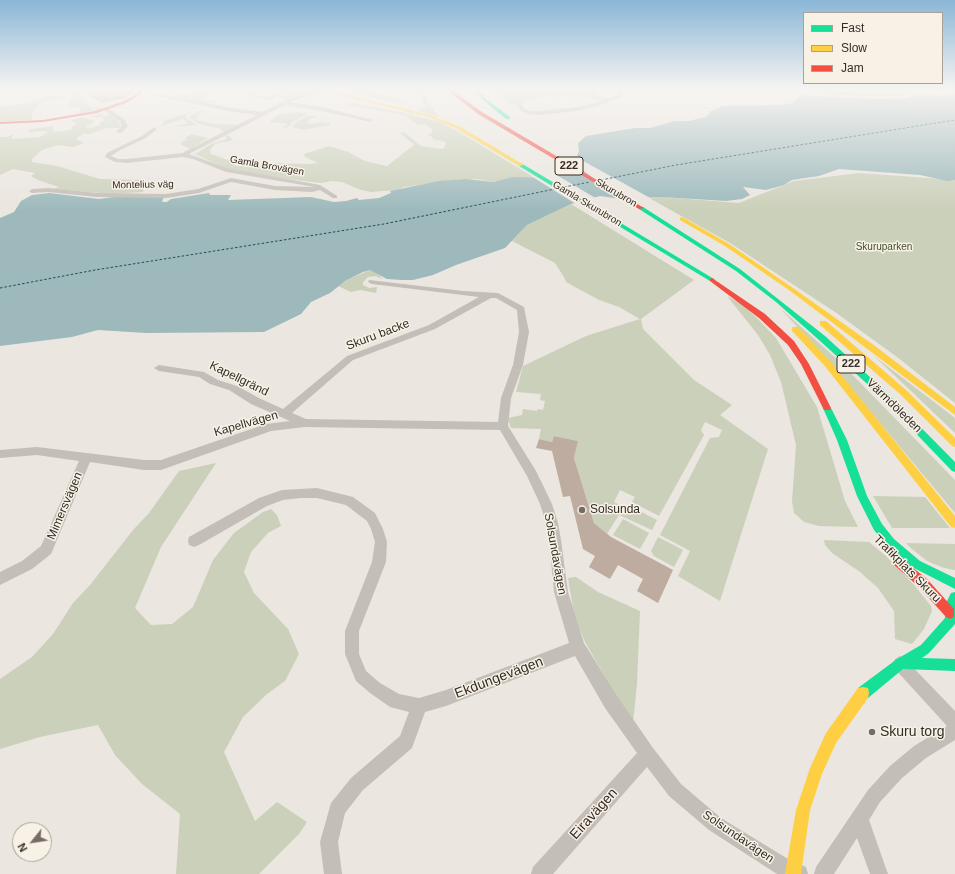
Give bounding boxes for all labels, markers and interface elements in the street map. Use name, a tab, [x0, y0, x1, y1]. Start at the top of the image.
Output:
legend	[803, 12, 943, 84]
text: Fast	[841, 21, 864, 35]
text: Slow	[841, 41, 867, 55]
text: Jam	[841, 61, 864, 75]
street label: Gamla Brovägen	[229, 154, 305, 178]
road number: 222	[555, 157, 583, 175]
street label: Skurubron	[593, 176, 639, 210]
street label: Montelius väg	[112, 178, 174, 192]
street label: Gamla Skurubron	[550, 179, 624, 229]
park label: Skuruparken	[856, 241, 912, 253]
street label: Skuru backe	[344, 316, 412, 354]
road number: 222	[837, 355, 865, 373]
street label: Kapellgränd	[207, 358, 271, 400]
street label: Värmdöleden	[863, 376, 925, 436]
street label: Kapellvägen	[212, 408, 280, 440]
street label: Mimersvägen	[44, 470, 86, 542]
place label: Solsunda	[590, 503, 640, 517]
marker: Solsunda	[577, 505, 587, 515]
street label: Solsundavägen	[541, 512, 569, 596]
street label: Trafikplats Skuru	[870, 532, 944, 606]
street label: Ekdungevägen	[452, 653, 546, 703]
place label: Skuru torg	[880, 724, 945, 740]
marker: Skuru torg	[867, 727, 877, 737]
street label: Eiravägen	[567, 785, 621, 843]
street label: Solsundavägen	[700, 808, 776, 866]
north arrow	[12, 822, 52, 862]
text: N	[15, 841, 30, 854]

